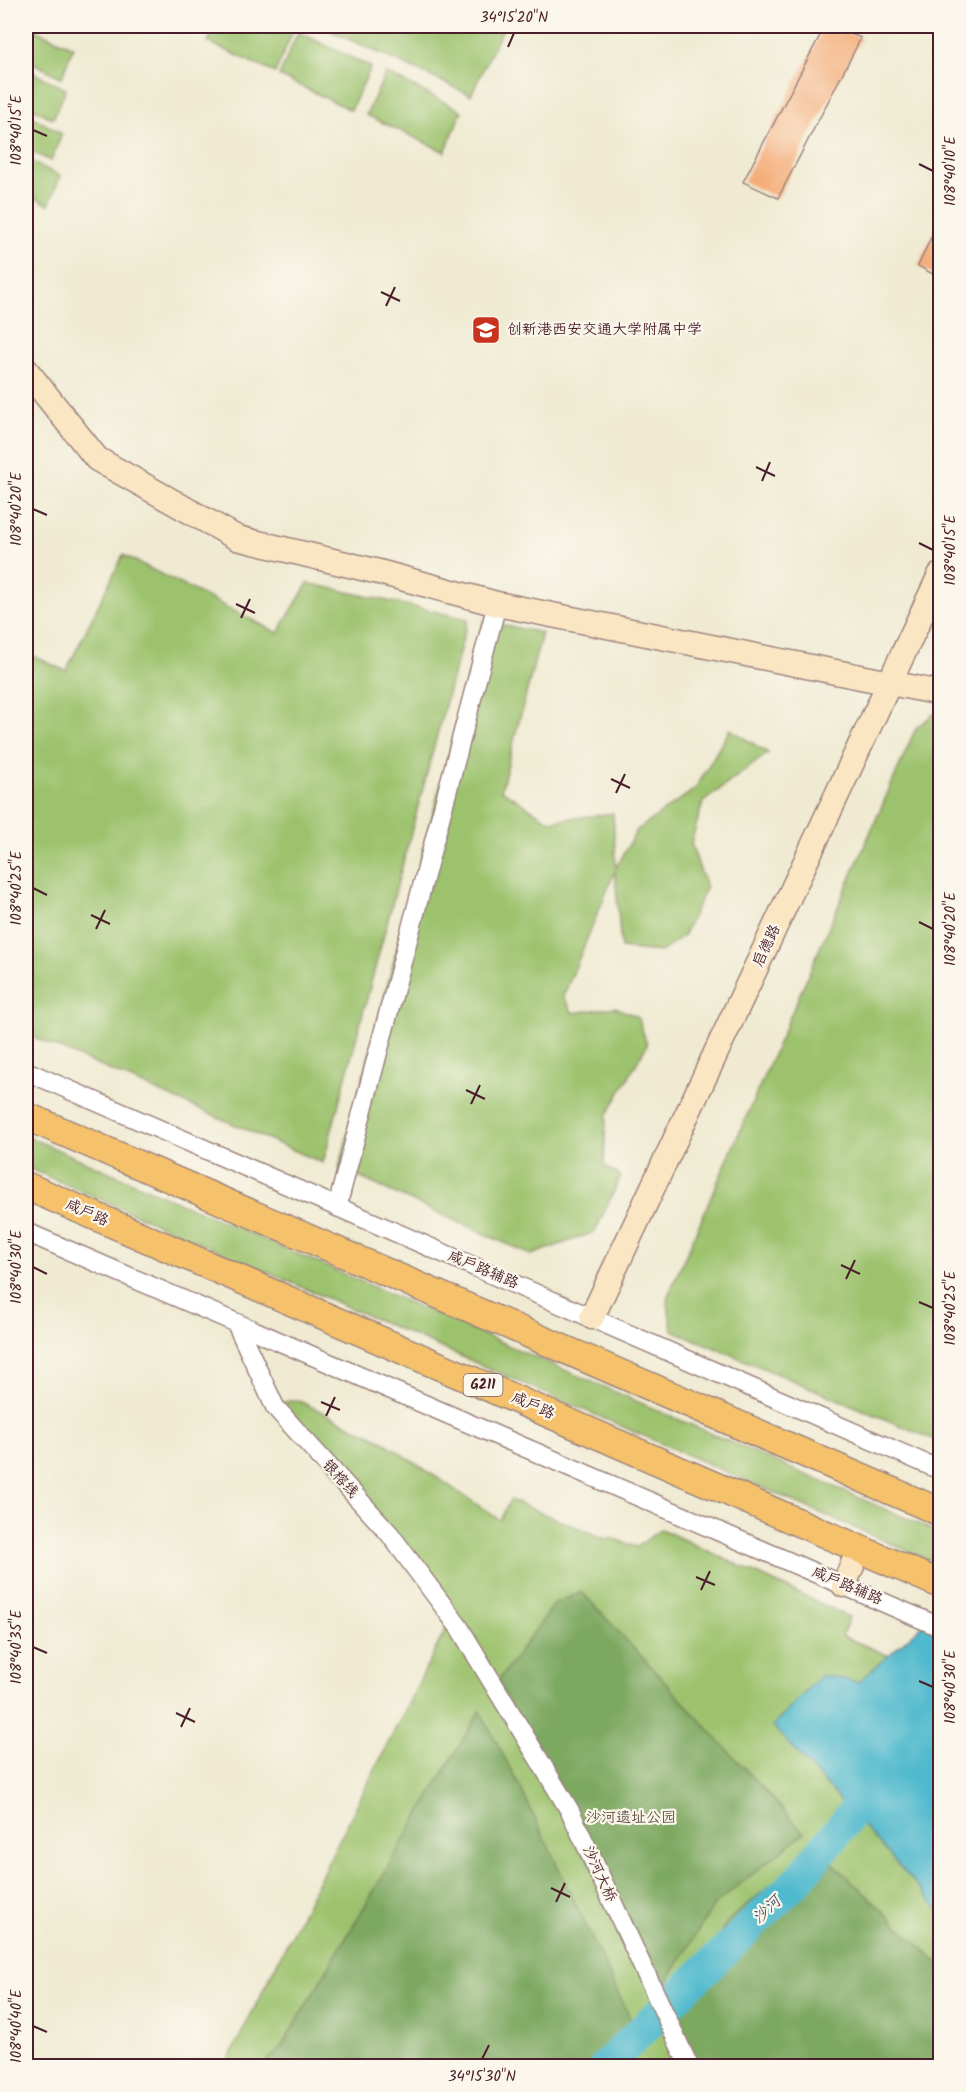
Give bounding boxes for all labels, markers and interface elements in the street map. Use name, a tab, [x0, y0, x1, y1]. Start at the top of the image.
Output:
text: 34°15'20"N	[480, 6, 548, 30]
text: 108°40'15"E	[5, 93, 29, 165]
text: 108°40'10"E	[939, 135, 963, 206]
school or university icon: 创新港西安交通大学附属中学	[470, 314, 502, 346]
place label: 创新港西安交通大学附属中学	[507, 318, 702, 342]
text: 108°40'20"E	[5, 471, 29, 546]
text: 108°40'15"E	[939, 513, 963, 585]
text: 108°40'25"E	[5, 849, 29, 925]
text: 108°40'20"E	[939, 891, 963, 966]
street label: 启德路	[747, 921, 787, 971]
street label: 咸户路	[62, 1193, 112, 1233]
text: 108°40'30"E	[5, 1229, 29, 1304]
street label: 咸户路辅路	[444, 1244, 522, 1296]
text: 108°40'25"E	[939, 1269, 963, 1345]
road number: G211	[464, 1374, 502, 1396]
street label: 咸户路	[508, 1386, 558, 1426]
street label: 银榕线	[316, 1454, 364, 1504]
street label: 咸户路辅路	[808, 1560, 886, 1612]
text: 108°40'35"E	[5, 1608, 29, 1684]
text: 108°40'30"E	[939, 1649, 963, 1724]
park label: 沙河遗址公园	[586, 1806, 676, 1830]
street label: 沙河大桥	[575, 1842, 623, 1906]
water label: 沙河	[747, 1888, 789, 1930]
text: 108°40'40"E	[5, 1988, 29, 2063]
text: 34°15'30"N	[448, 2065, 516, 2089]

